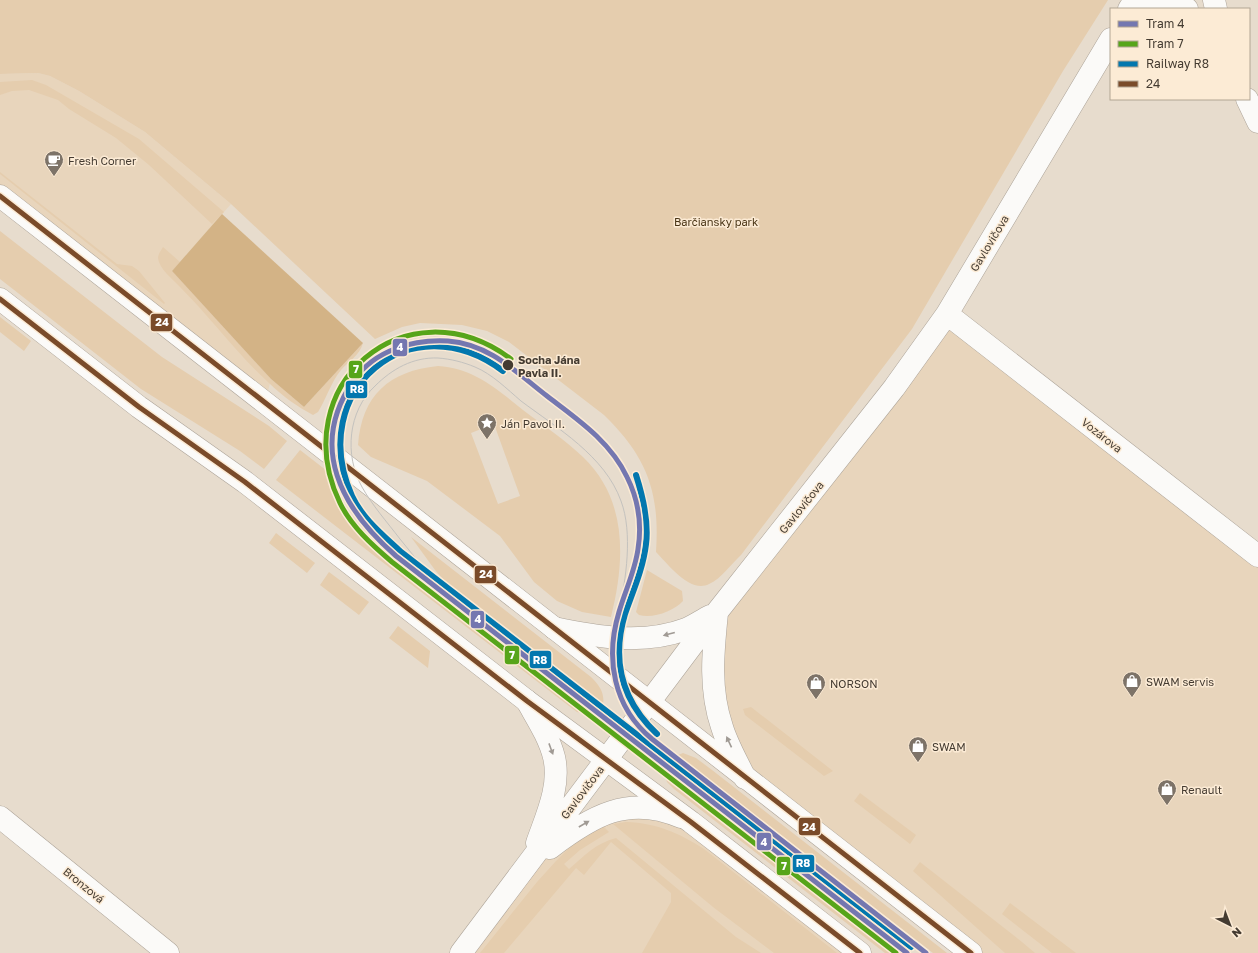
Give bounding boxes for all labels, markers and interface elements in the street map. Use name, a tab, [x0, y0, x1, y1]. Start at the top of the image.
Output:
legend	[1110, 8, 1250, 100]
text: Tram 4	[1146, 16, 1185, 31]
text: Tram 7	[1146, 36, 1184, 51]
text: Railway R8	[1146, 56, 1209, 71]
text: 24	[1146, 76, 1160, 91]
cafe icon: Fresh Corner	[43, 149, 65, 177]
place label: Fresh Corner	[68, 154, 137, 167]
street label: Gavlovičova	[967, 213, 1011, 273]
park label: Barčiansky park	[674, 215, 758, 228]
line badge: 24	[150, 313, 173, 332]
text: 24	[155, 315, 169, 328]
line badge: 4	[392, 338, 408, 357]
text: 4	[397, 340, 404, 353]
place label: Socha Jána Pavla II.	[518, 353, 580, 379]
marker: Socha Jána Pavla II.	[501, 358, 515, 372]
line badge: 7	[348, 360, 363, 379]
text: 7	[353, 362, 359, 375]
line badge: R8	[345, 380, 368, 399]
text: R8	[350, 382, 364, 395]
place icon: Ján Pavol II.	[476, 412, 498, 440]
street label: Vozárova	[1079, 415, 1125, 455]
place label: Ján Pavol II.	[501, 417, 565, 430]
street label: Gavlovičova	[776, 478, 826, 536]
line badge: 24	[474, 565, 497, 584]
text: 24	[479, 567, 493, 580]
line badge: 4	[470, 610, 485, 629]
text: 4	[475, 612, 482, 625]
one-way arrow	[662, 631, 675, 637]
line badge: 7	[504, 645, 520, 665]
text: 7	[509, 648, 515, 661]
line badge: R8	[529, 650, 552, 669]
text: R8	[533, 653, 547, 666]
shop icon: SWAM servis	[1121, 670, 1143, 698]
shop icon: NORSON	[805, 672, 827, 700]
place label: SWAM servis	[1146, 675, 1214, 688]
place label: NORSON	[830, 677, 878, 690]
shop icon: SWAM	[907, 735, 929, 763]
one-way arrow	[726, 737, 732, 748]
place label: SWAM	[932, 740, 966, 753]
one-way arrow	[548, 743, 554, 755]
street label: Gavlovičova	[558, 763, 606, 821]
shop icon: Renault	[1156, 778, 1178, 806]
place label: Renault	[1181, 783, 1222, 796]
line badge: 24	[798, 817, 821, 836]
one-way arrow	[578, 820, 590, 827]
text: 24	[802, 820, 816, 833]
line badge: 4	[756, 832, 772, 851]
text: 4	[761, 835, 768, 848]
line badge: R8	[792, 854, 815, 873]
line badge: 7	[776, 856, 791, 876]
text: R8	[796, 856, 810, 869]
text: 7	[781, 859, 787, 872]
street label: Bronzová	[61, 865, 107, 905]
north arrow	[1210, 905, 1250, 945]
text: N	[1230, 925, 1244, 940]

